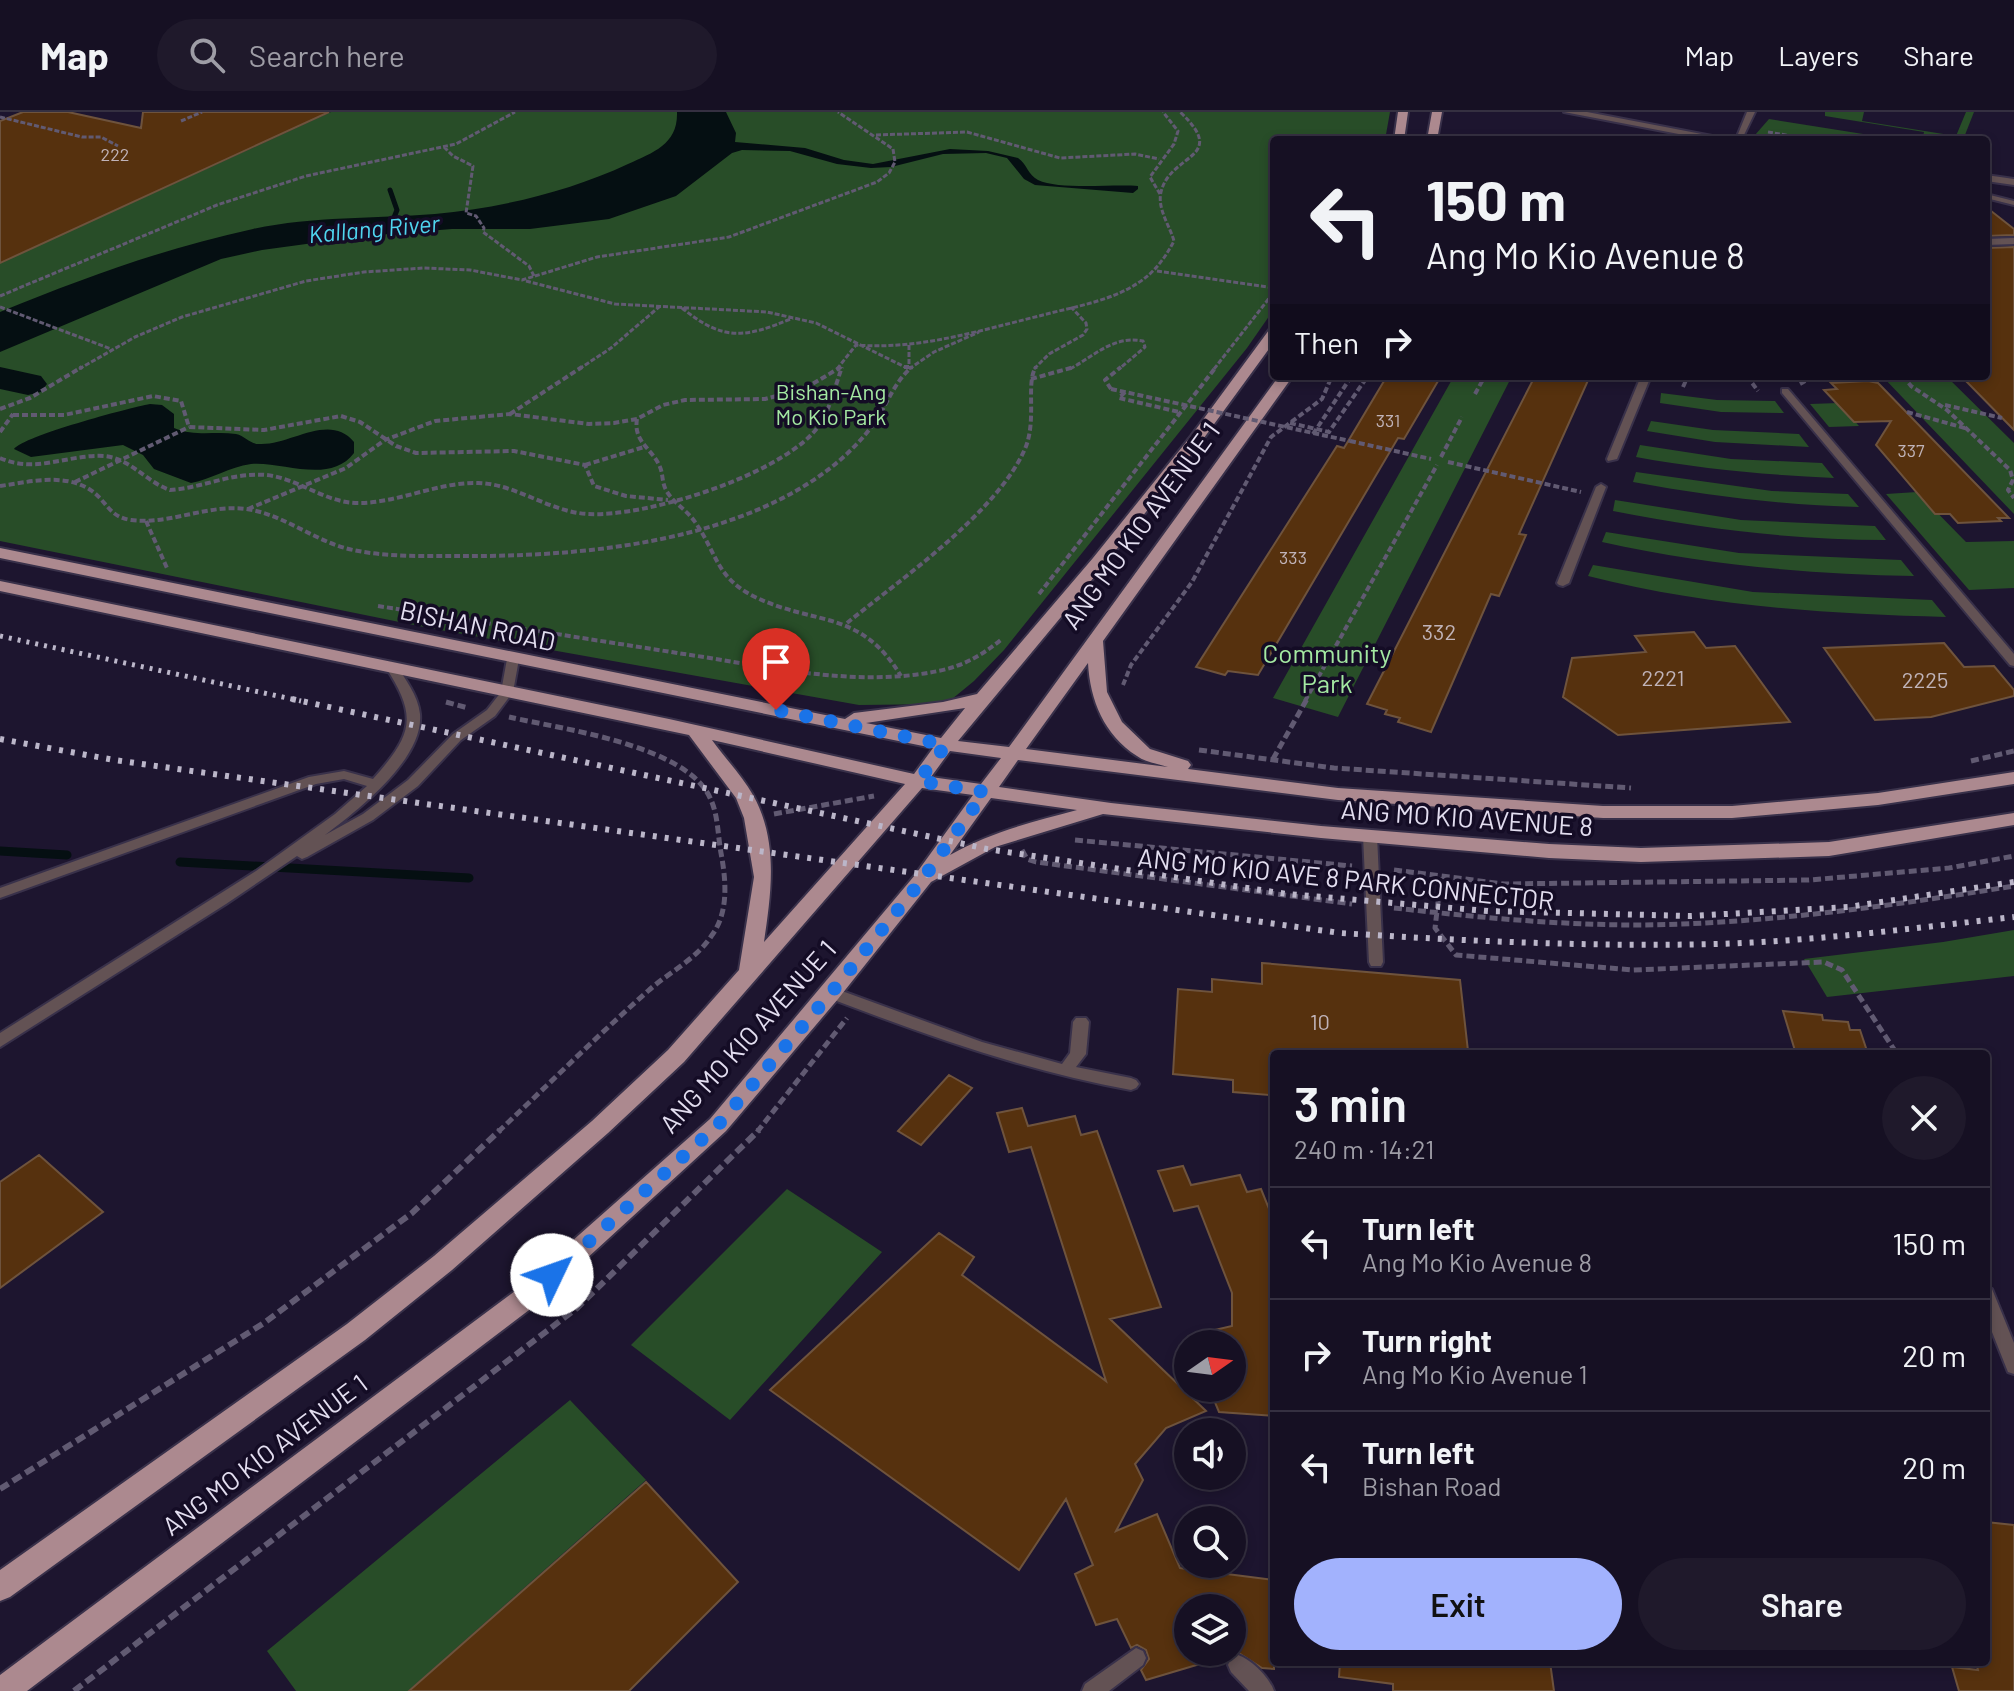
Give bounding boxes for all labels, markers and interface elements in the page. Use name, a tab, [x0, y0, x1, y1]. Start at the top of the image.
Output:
search box	[157, 19, 717, 91]
text: Map	[40, 32, 109, 78]
icon: search	[185, 33, 229, 77]
text: Search here	[249, 37, 405, 73]
text: Map	[1684, 38, 1734, 72]
text: Layers	[1778, 38, 1859, 72]
text: Share	[1903, 38, 1974, 72]
house number: 222	[101, 143, 129, 165]
text: 150 m	[1426, 165, 1566, 232]
icon: left	[1294, 168, 1398, 272]
water label: Kallang River	[307, 208, 442, 248]
text: Ang Mo Kio Avenue 8	[1426, 233, 1745, 276]
icon: right	[1375, 320, 1419, 364]
text: Then	[1294, 324, 1359, 360]
park label: Bishan-Ang Mo Kio Park	[776, 378, 886, 429]
house number: 331	[1376, 409, 1400, 431]
street label: ANG MO KIO AVENUE 1	[1055, 416, 1225, 634]
house number: 337	[1897, 439, 1925, 461]
house number: 333	[1279, 546, 1307, 568]
street label: BISHAN ROAD	[398, 593, 558, 657]
house number: 332	[1422, 618, 1456, 644]
pin	[742, 628, 810, 710]
park label: Community Park	[1263, 637, 1391, 698]
icon: arrive	[754, 640, 798, 684]
house number: 2221	[1642, 664, 1684, 690]
house number: 2225	[1902, 666, 1948, 692]
street label: ANG MO KIO AVENUE 8	[1340, 793, 1594, 841]
street label: ANG MO KIO AVE 8 PARK CONNECTOR	[1136, 841, 1556, 915]
street label: ANG MO KIO AVENUE 1	[652, 933, 842, 1139]
house number: 10	[1310, 1008, 1330, 1034]
text: 3 min	[1294, 1074, 1407, 1132]
button: close	[1882, 1076, 1966, 1160]
text: 240 m · 14:21	[1294, 1133, 1434, 1164]
text: Turn left	[1362, 1210, 1475, 1246]
icon: left	[1294, 1221, 1338, 1265]
text: 150 m	[1892, 1225, 1966, 1261]
position arrow	[510, 1233, 594, 1317]
text: Ang Mo Kio Avenue 8	[1362, 1246, 1592, 1277]
text: Turn right	[1362, 1322, 1492, 1358]
north arrow	[1174, 1330, 1246, 1402]
map controls	[1174, 1330, 1246, 1666]
icon: right	[1294, 1333, 1338, 1377]
text: 20 m	[1902, 1337, 1966, 1373]
text: Ang Mo Kio Avenue 1	[1362, 1358, 1588, 1389]
street label: ANG MO KIO AVENUE 1	[156, 1367, 372, 1541]
button: sound	[1174, 1418, 1246, 1490]
text: Turn left	[1362, 1434, 1475, 1470]
icon: left	[1294, 1445, 1338, 1489]
text: 20 m	[1902, 1449, 1966, 1485]
text: Bishan Road	[1362, 1470, 1501, 1501]
button: search	[1174, 1506, 1246, 1578]
button: Exit	[1294, 1558, 1622, 1650]
button: Share	[1638, 1558, 1966, 1650]
button: layers	[1174, 1594, 1246, 1666]

